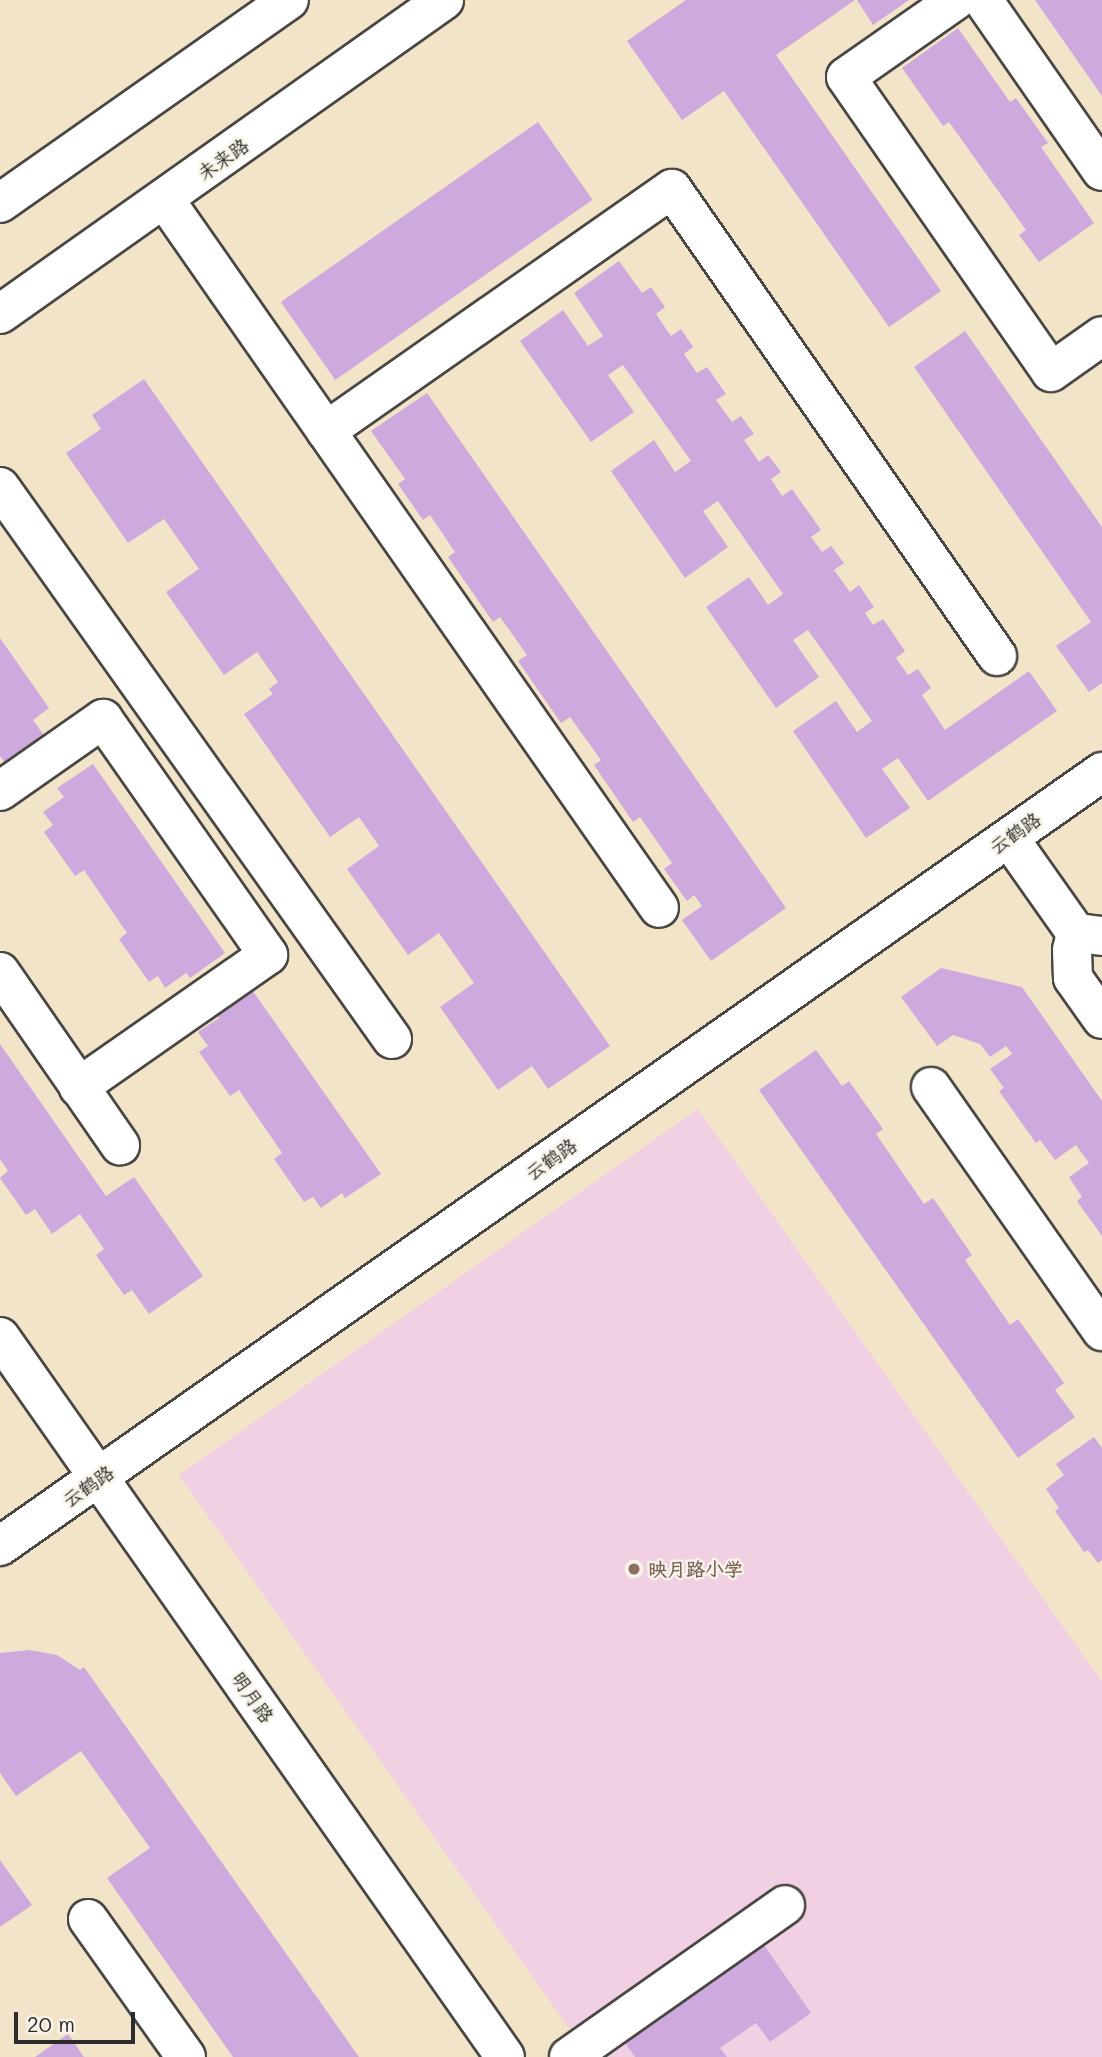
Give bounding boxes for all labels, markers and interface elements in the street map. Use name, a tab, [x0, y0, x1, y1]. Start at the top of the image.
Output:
street label: 未来路	[193, 133, 253, 185]
street label: 云鹤路	[985, 807, 1045, 859]
street label: 云鹤路	[521, 1133, 581, 1185]
street label: 云鹤路	[58, 1460, 118, 1512]
place label: 映月路小学	[648, 1558, 743, 1580]
marker: 映月路小学	[626, 1561, 642, 1577]
street label: 明月路	[227, 1667, 279, 1727]
scale bar	[18, 1997, 138, 2041]
text: 20 m	[27, 2010, 75, 2037]

